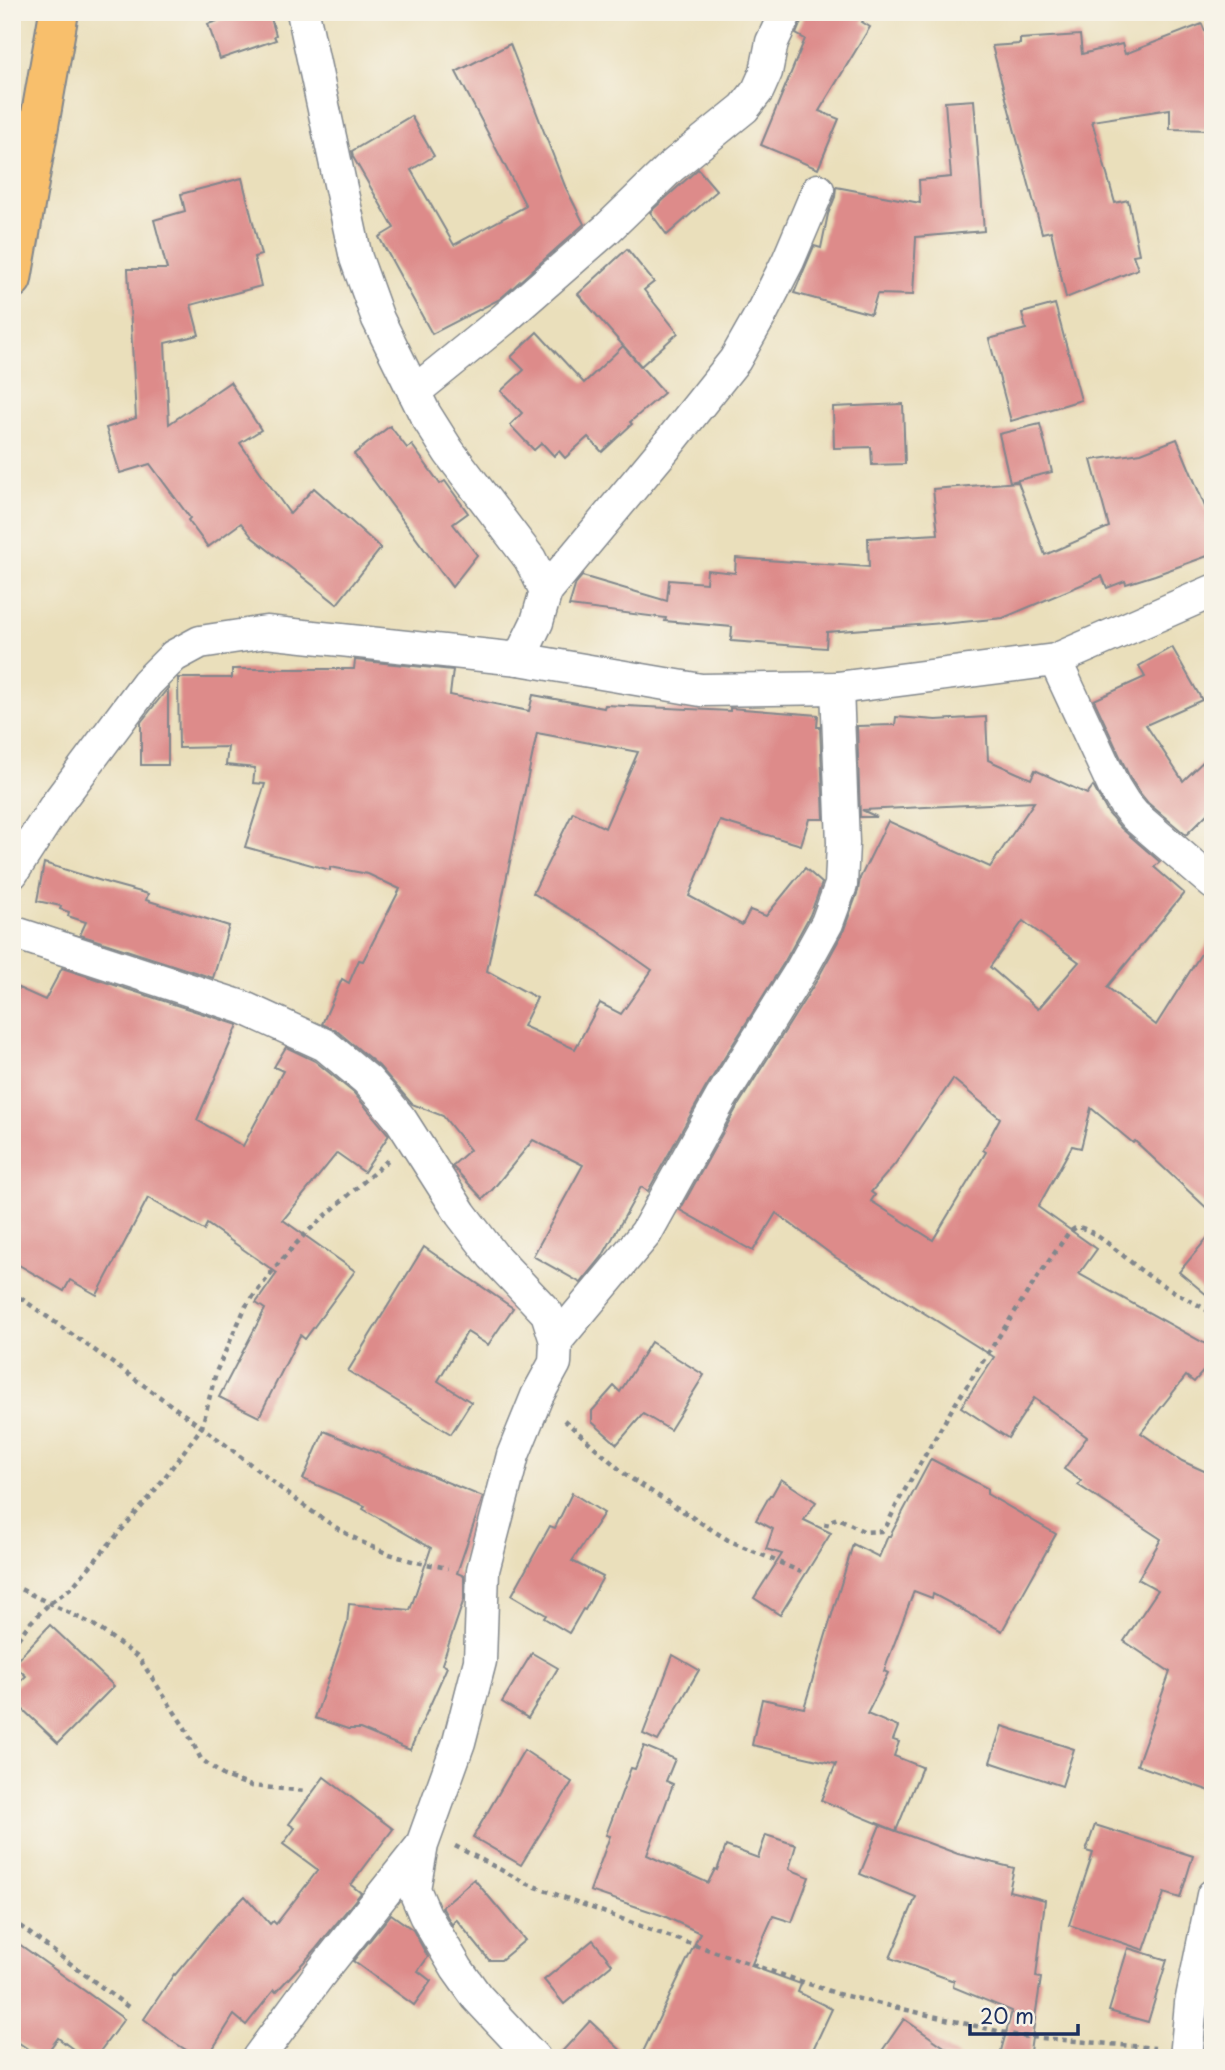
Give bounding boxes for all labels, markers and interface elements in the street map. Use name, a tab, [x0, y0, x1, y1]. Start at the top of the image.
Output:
scale bar	[970, 1993, 1078, 2037]
text: 20 m	[980, 1999, 1034, 2031]

